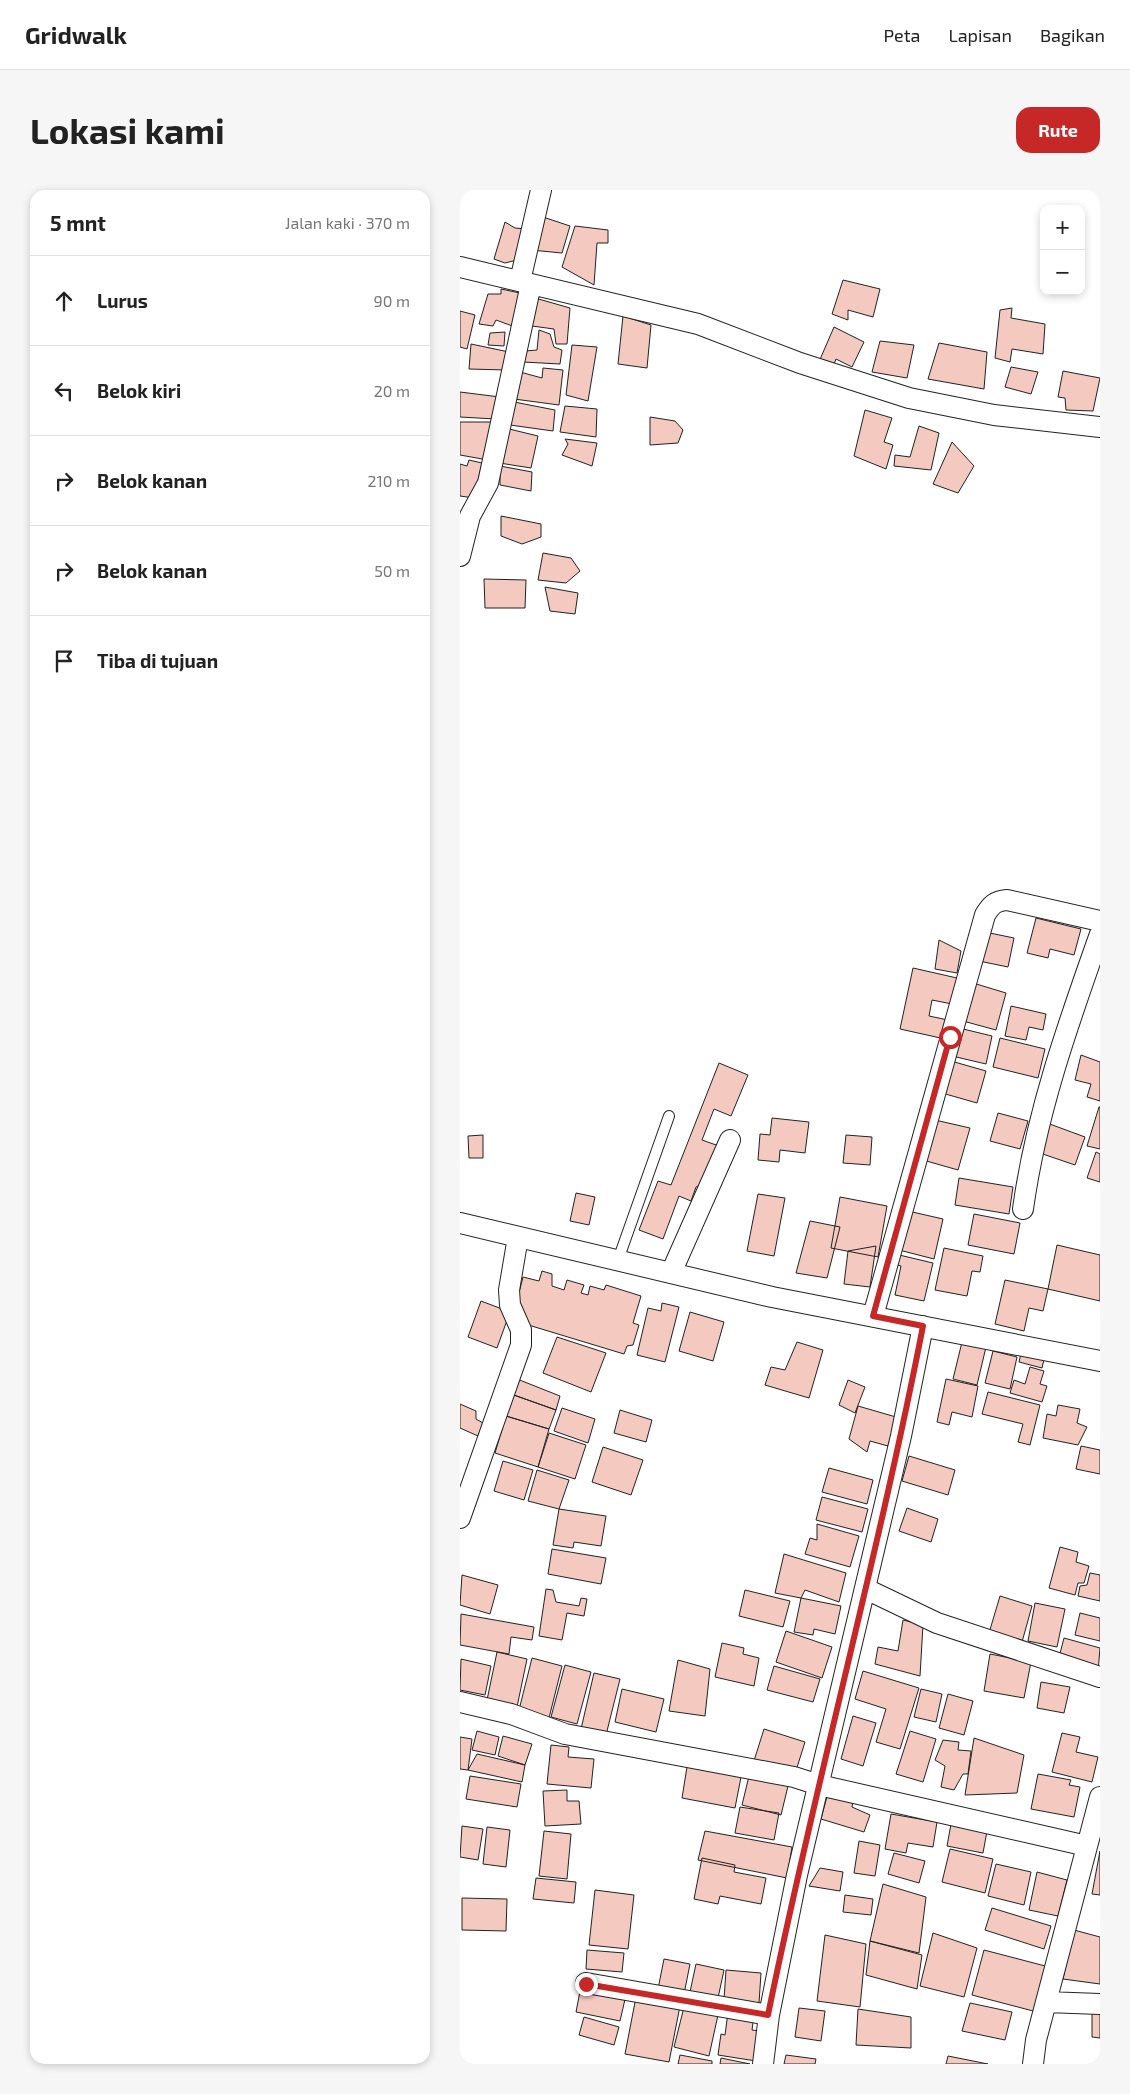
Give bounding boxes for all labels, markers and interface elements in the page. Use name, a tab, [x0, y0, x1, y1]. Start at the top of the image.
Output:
text: Gridwalk	[25, 20, 127, 49]
text: Peta	[883, 24, 920, 46]
text: Lapisan	[948, 24, 1012, 46]
text: Bagikan	[1040, 24, 1105, 46]
button: Rute	[1016, 107, 1100, 153]
text: Lokasi kami	[30, 109, 225, 151]
map controls	[1040, 205, 1085, 295]
button: +	[1040, 205, 1085, 250]
text: 5 mnt	[50, 210, 106, 235]
text: Jalan kaki · 370 m	[285, 213, 410, 232]
button: −	[1040, 250, 1085, 295]
icon: ahead	[50, 287, 78, 315]
text: Lurus	[97, 289, 148, 312]
text: 90 m	[374, 291, 410, 310]
icon: left	[50, 377, 78, 405]
text: Belok kiri	[97, 379, 181, 402]
text: 20 m	[374, 381, 410, 400]
icon: right	[50, 467, 78, 495]
text: Belok kanan	[97, 469, 207, 492]
text: 210 m	[367, 471, 410, 490]
icon: right	[50, 557, 78, 585]
text: Belok kanan	[97, 559, 207, 582]
text: 50 m	[374, 561, 410, 580]
icon: arrive	[50, 647, 78, 675]
text: Tiba di tujuan	[97, 649, 218, 672]
route start	[939, 1026, 962, 1049]
route end	[575, 1973, 598, 1996]

